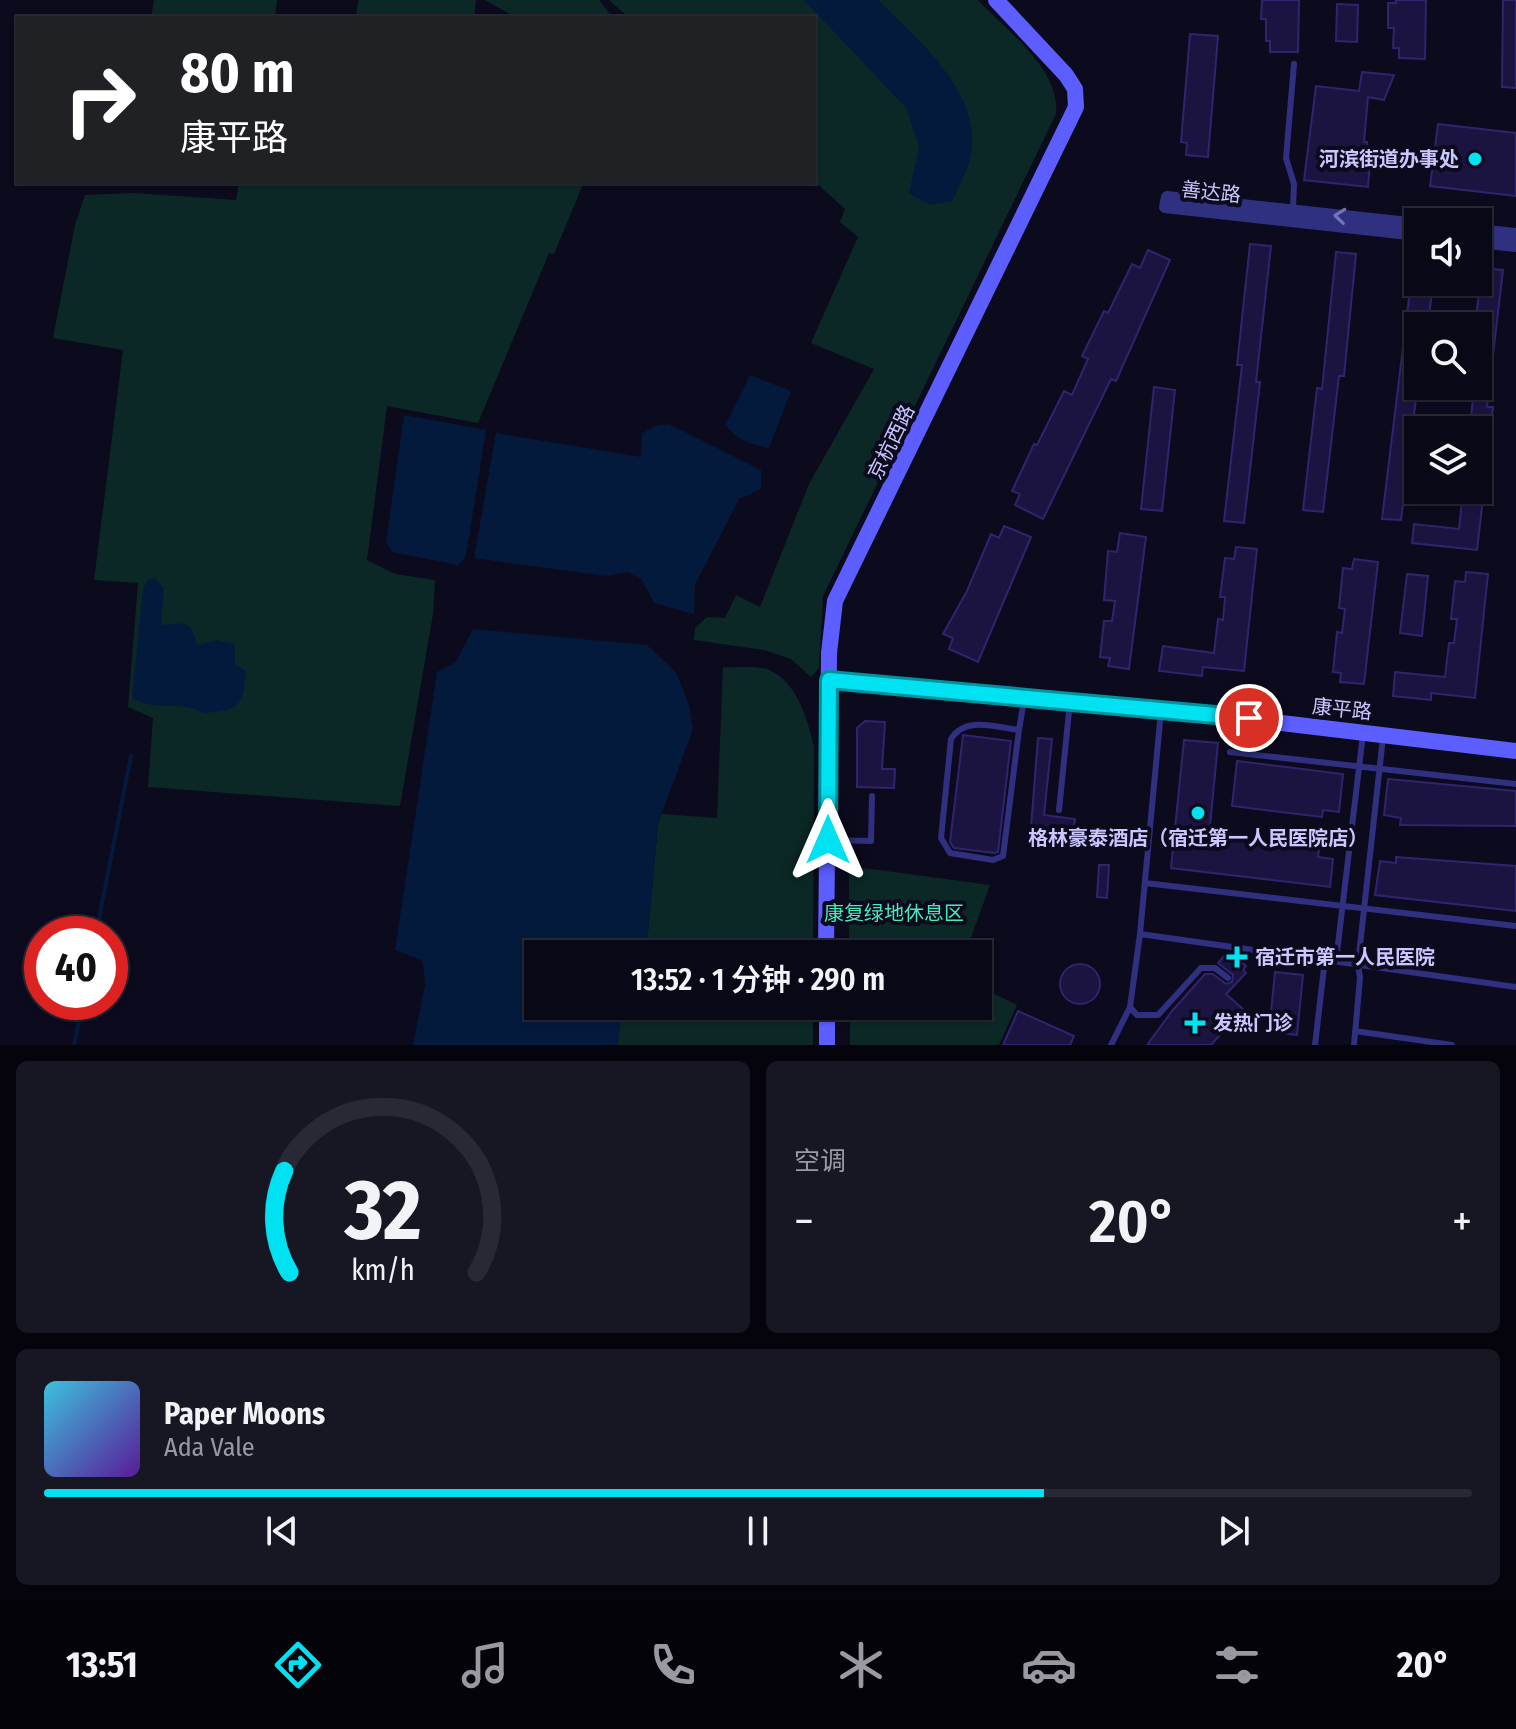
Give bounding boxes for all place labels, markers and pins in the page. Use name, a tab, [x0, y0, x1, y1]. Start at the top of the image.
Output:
place label: 河滨街道办事处	[1319, 147, 1459, 171]
marker: 河滨街道办事处	[1466, 150, 1484, 168]
pin	[1215, 684, 1283, 752]
marker: 格林豪泰酒店（宿迁第一人民医院店）	[1189, 804, 1207, 822]
place label: 格林豪泰酒店（宿迁第一人民医院店）	[1028, 826, 1368, 850]
place label: 宿迁市第一人民医院	[1255, 945, 1435, 969]
marker: 宿迁市第一人民医院	[1226, 946, 1248, 968]
place label: 发热门诊	[1213, 1011, 1293, 1035]
marker: 发热门诊	[1184, 1012, 1206, 1034]

